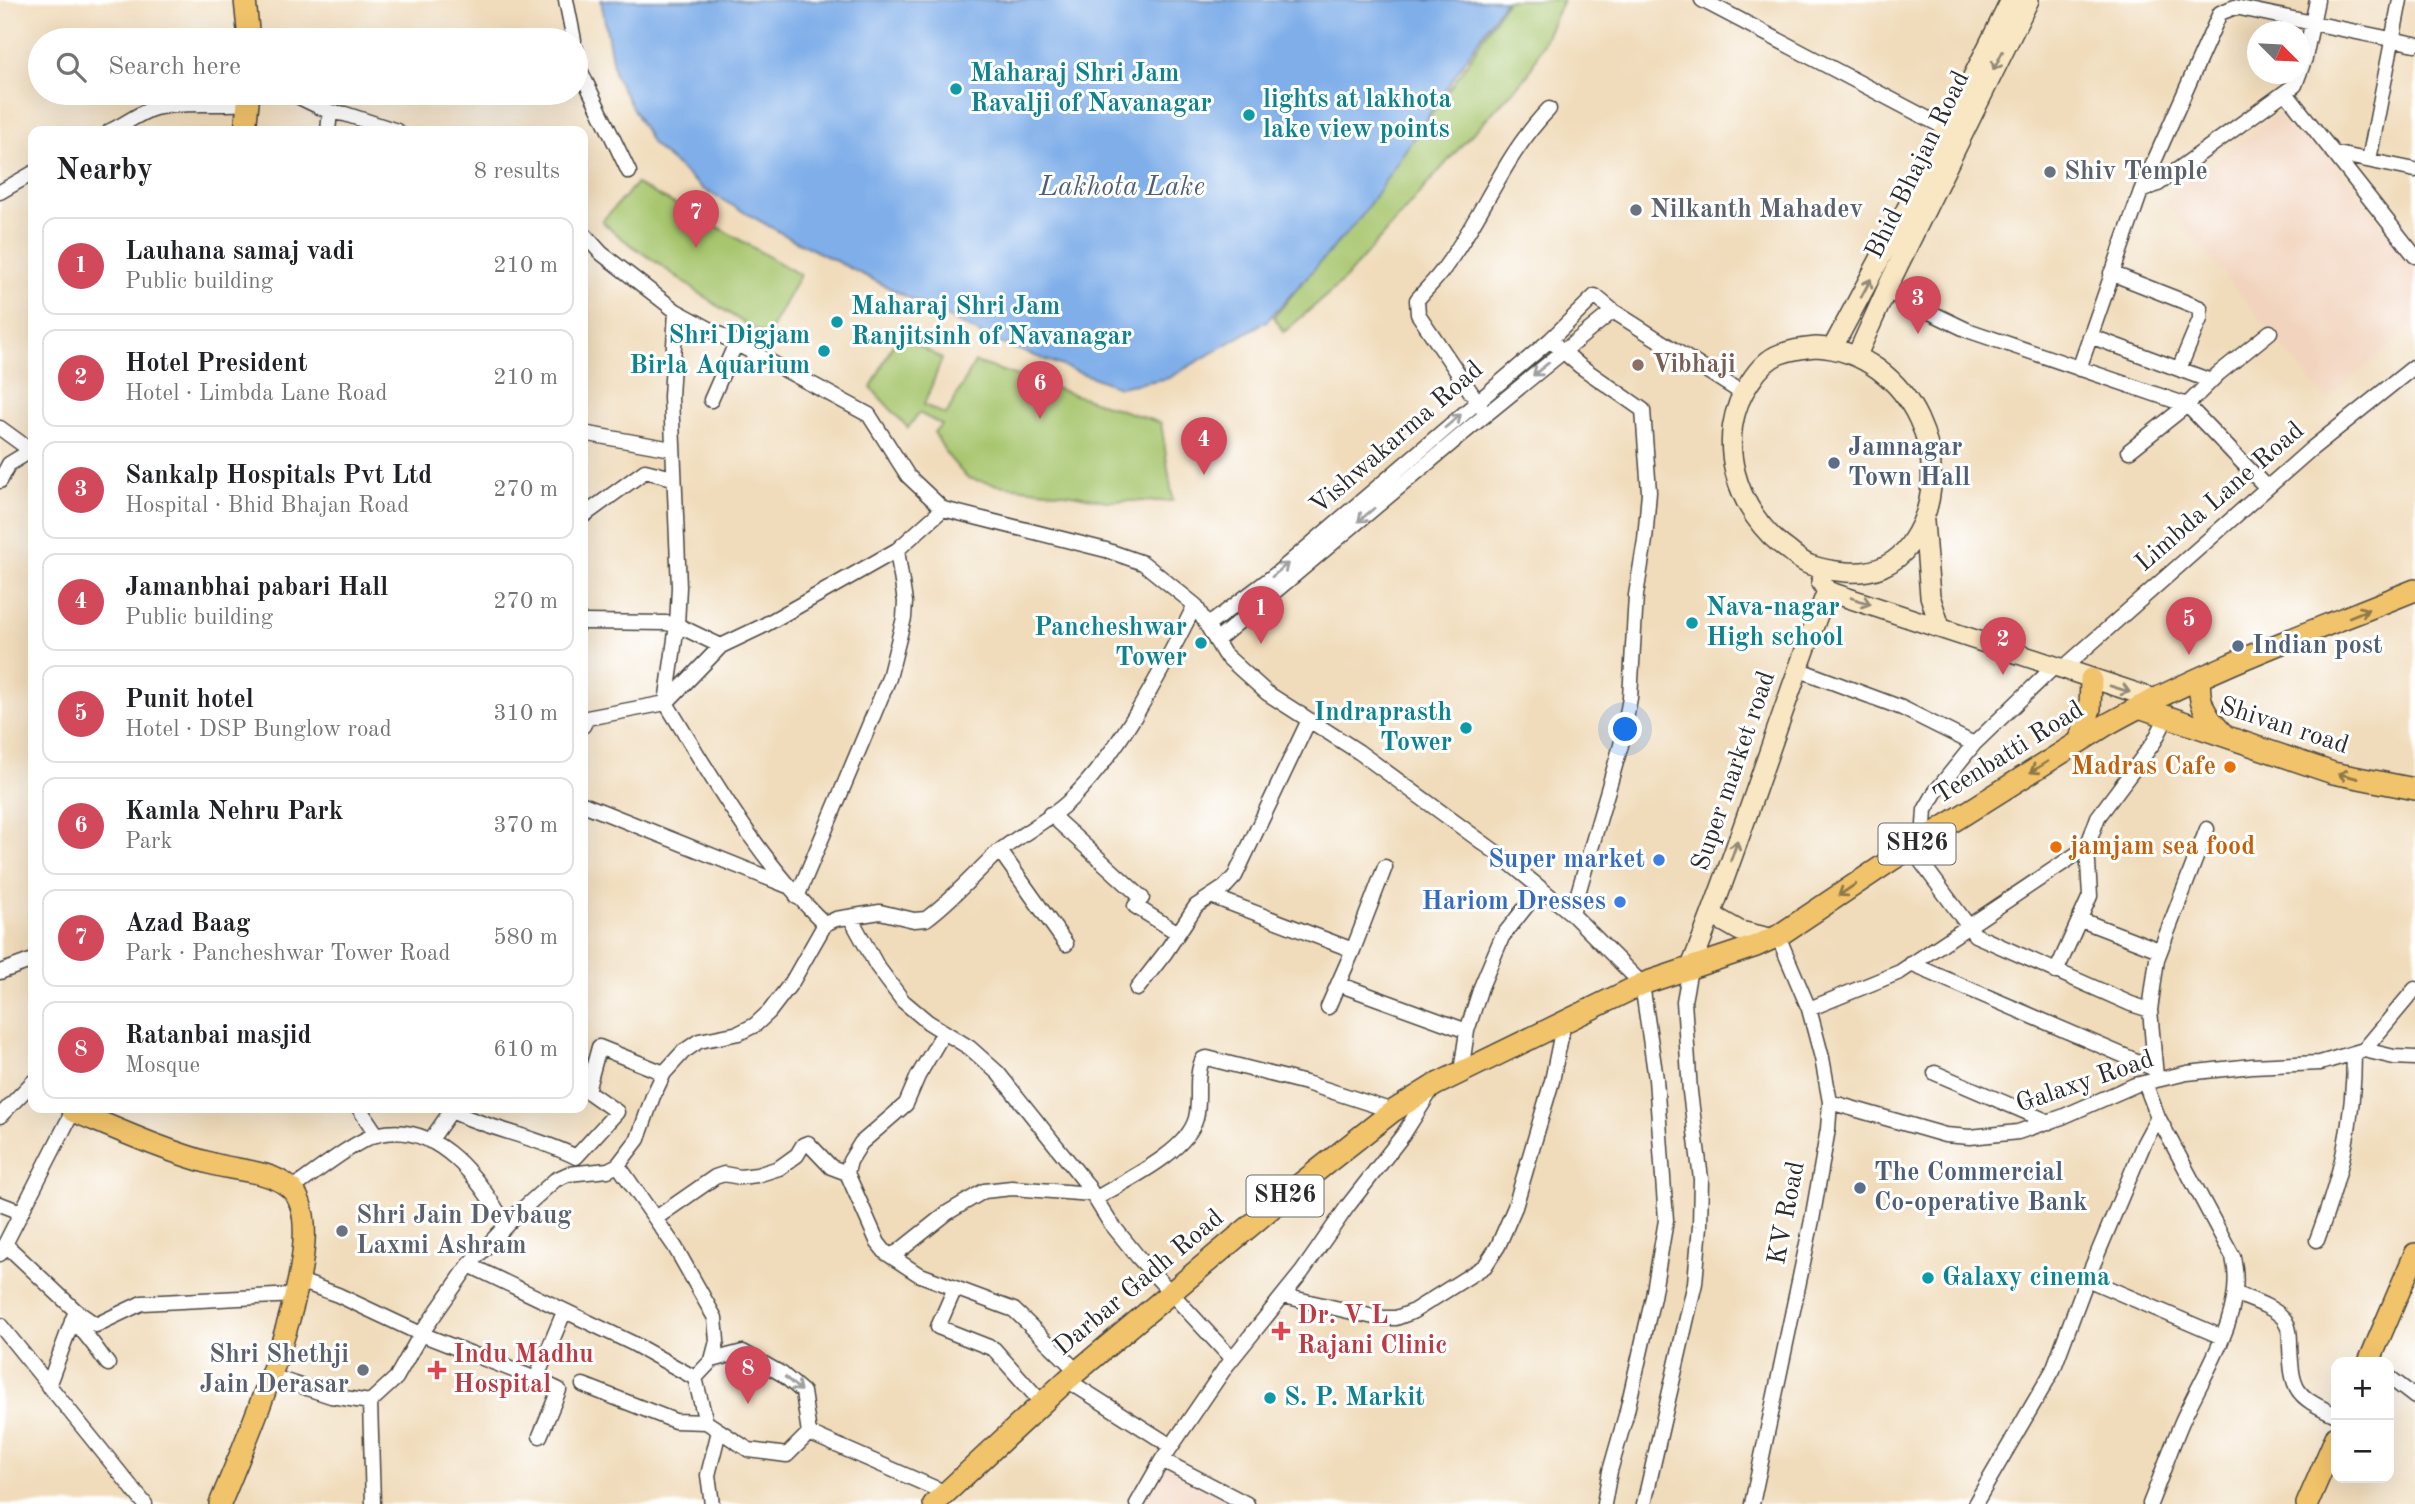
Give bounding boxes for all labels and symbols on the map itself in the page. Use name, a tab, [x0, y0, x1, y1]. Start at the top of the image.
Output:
north arrow	[2247, 21, 2310, 84]
one-way arrow	[1991, 50, 2005, 71]
place label: Maharaj Shri Jam Ravalji of Navanagar	[970, 61, 1212, 117]
street label: Bhid Bhajan Road	[1861, 67, 1975, 263]
marker: Maharaj Shri Jam Ravalji of Navanagar	[948, 81, 964, 97]
place label: lights at lakhota lake view points	[1263, 87, 1452, 143]
marker: lights at lakhota lake view points	[1241, 107, 1257, 123]
place label: Shiv Temple	[2064, 159, 2208, 185]
marker: Shiv Temple	[2042, 164, 2058, 180]
water label: Lakhota Lake	[1038, 174, 1205, 202]
pin: 7	[673, 190, 719, 248]
place label: Nilkanth Mahadev	[1650, 197, 1863, 223]
marker: Nilkanth Mahadev	[1628, 202, 1644, 218]
pin: 3	[1895, 276, 1941, 334]
one-way arrow	[1859, 278, 1873, 298]
place label: Maharaj Shri Jam Ranjitsinh of Navanagar	[851, 294, 1132, 350]
marker: Maharaj Shri Jam Ranjitsinh of Navanagar	[829, 314, 845, 330]
place label: Shri Digjam Birla Aquarium	[629, 323, 810, 379]
marker: Shri Digjam Birla Aquarium	[816, 343, 832, 359]
place label: Vibhaji	[1652, 352, 1736, 378]
street label: Vishwakarma Road	[1306, 356, 1488, 520]
marker: Vibhaji	[1630, 357, 1646, 373]
pin: 6	[1017, 361, 1063, 419]
one-way arrow	[1533, 362, 1551, 377]
one-way arrow	[1443, 414, 1461, 429]
pin: 4	[1181, 417, 1227, 475]
street label: Limbda Lane Road	[2131, 417, 2309, 577]
place label: Jamnagar Town Hall	[1848, 435, 1970, 491]
marker: Jamnagar Town Hall	[1826, 455, 1842, 471]
one-way arrow	[1358, 507, 1376, 523]
one-way arrow	[1271, 562, 1289, 578]
pin: 1	[1238, 586, 1284, 644]
place label: Nava-nagar High school	[1706, 595, 1844, 651]
one-way arrow	[1850, 596, 1872, 609]
pin: 5	[2166, 597, 2212, 655]
one-way arrow	[2348, 605, 2370, 618]
place label: Pancheshwar Tower	[1034, 615, 1187, 671]
marker: Nava-nagar High school	[1684, 615, 1700, 631]
pin: 2	[1980, 617, 2026, 675]
place label: Indian post	[2252, 633, 2382, 659]
marker: Pancheshwar Tower	[1193, 635, 1209, 651]
marker: Indian post	[2230, 638, 2246, 654]
street label: Super market road	[1688, 668, 1780, 874]
one-way arrow	[2109, 683, 2131, 696]
street label: Shivan road	[2216, 693, 2352, 759]
street label: Teenbatti Road	[1929, 697, 2089, 809]
place label: Indraprasth Tower	[1314, 700, 1452, 756]
your location	[1608, 712, 1642, 746]
marker: Indraprasth Tower	[1458, 720, 1474, 736]
place label: Madras Cafe	[2071, 754, 2216, 780]
marker: Madras Cafe	[2222, 759, 2238, 775]
one-way arrow	[2029, 761, 2049, 775]
one-way arrow	[2337, 769, 2360, 782]
road number: SH26	[1878, 824, 1955, 864]
place label: jamjam sea food	[2068, 834, 2255, 860]
marker: jamjam sea food	[2048, 839, 2064, 855]
one-way arrow	[1729, 840, 1741, 862]
place label: Super market	[1488, 847, 1645, 873]
marker: Super market	[1651, 852, 1667, 868]
one-way arrow	[1838, 883, 1857, 897]
place label: Hariom Dresses	[1421, 889, 1606, 915]
marker: Hariom Dresses	[1612, 894, 1628, 910]
street label: Galaxy Road	[2013, 1046, 2157, 1118]
street label: KV Road	[1764, 1159, 1810, 1267]
place label: The Commercial Co-operative Bank	[1874, 1160, 2088, 1216]
road number: SH26	[1246, 1176, 1324, 1216]
marker: The Commercial Co-operative Bank	[1852, 1180, 1868, 1196]
place label: Shri Jain Devbaug Laxmi Ashram	[356, 1203, 572, 1259]
street label: Darbar Gadh Road	[1049, 1205, 1229, 1361]
marker: Shri Jain Devbaug Laxmi Ashram	[334, 1223, 350, 1239]
place label: Galaxy cinema	[1942, 1265, 2110, 1291]
marker: Galaxy cinema	[1920, 1270, 1936, 1286]
place label: Dr. V L Rajani Clinic	[1297, 1303, 1447, 1359]
marker: Dr. V L Rajani Clinic	[1271, 1321, 1291, 1341]
place label: Shri Shethji Jain Derasar	[199, 1342, 349, 1398]
place label: Indu Madhu Hospital	[453, 1342, 594, 1398]
pin: 8	[725, 1346, 771, 1404]
marker: Indu Madhu Hospital	[427, 1360, 447, 1380]
marker: Shri Shethji Jain Derasar	[355, 1362, 371, 1378]
one-way arrow	[784, 1376, 802, 1392]
place label: S. P. Markit	[1284, 1385, 1425, 1411]
marker: S. P. Markit	[1262, 1390, 1278, 1406]

